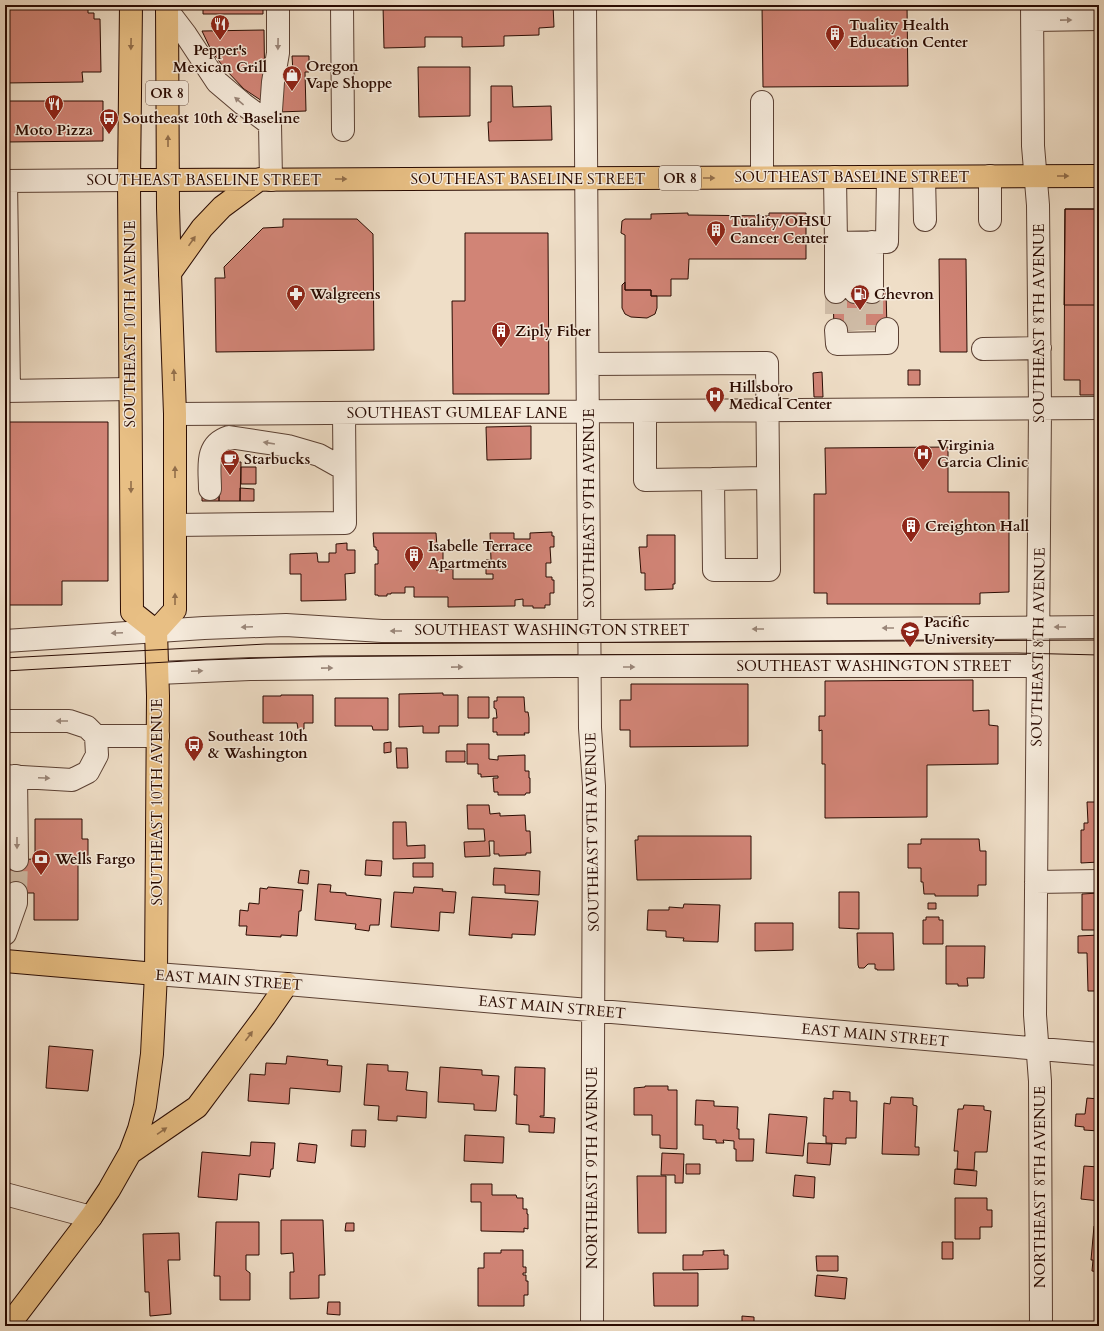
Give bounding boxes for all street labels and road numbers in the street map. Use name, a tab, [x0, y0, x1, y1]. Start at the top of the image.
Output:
road number: OR 8	[146, 81, 188, 105]
road number: OR 8	[659, 166, 701, 190]
street label: SOUTHEAST BASELINE STREET	[734, 167, 970, 187]
street label: SOUTHEAST BASELINE STREET	[410, 169, 646, 189]
street label: SOUTHEAST BASELINE STREET	[86, 170, 322, 190]
street label: SOUTHEAST 10TH AVENUE	[120, 221, 140, 427]
street label: SOUTHEAST 8TH AVENUE	[1029, 223, 1049, 423]
street label: SOUTHEAST GUMLEAF LANE	[347, 403, 567, 423]
street label: SOUTHEAST 9TH AVENUE	[579, 408, 599, 608]
street label: SOUTHEAST 8TH AVENUE	[1026, 547, 1050, 747]
street label: SOUTHEAST WASHINGTON STREET	[414, 620, 690, 640]
street label: SOUTHEAST WASHINGTON STREET	[736, 656, 1012, 676]
street label: SOUTHEAST 10TH AVENUE	[147, 699, 167, 905]
street label: SOUTHEAST 9TH AVENUE	[580, 732, 604, 932]
street label: EAST MAIN STREET	[155, 965, 303, 995]
street label: EAST MAIN STREET	[478, 991, 626, 1023]
street label: EAST MAIN STREET	[801, 1019, 949, 1051]
street label: NORTHEAST 9TH AVENUE	[582, 1067, 602, 1269]
street label: NORTHEAST 8TH AVENUE	[1030, 1086, 1050, 1288]

